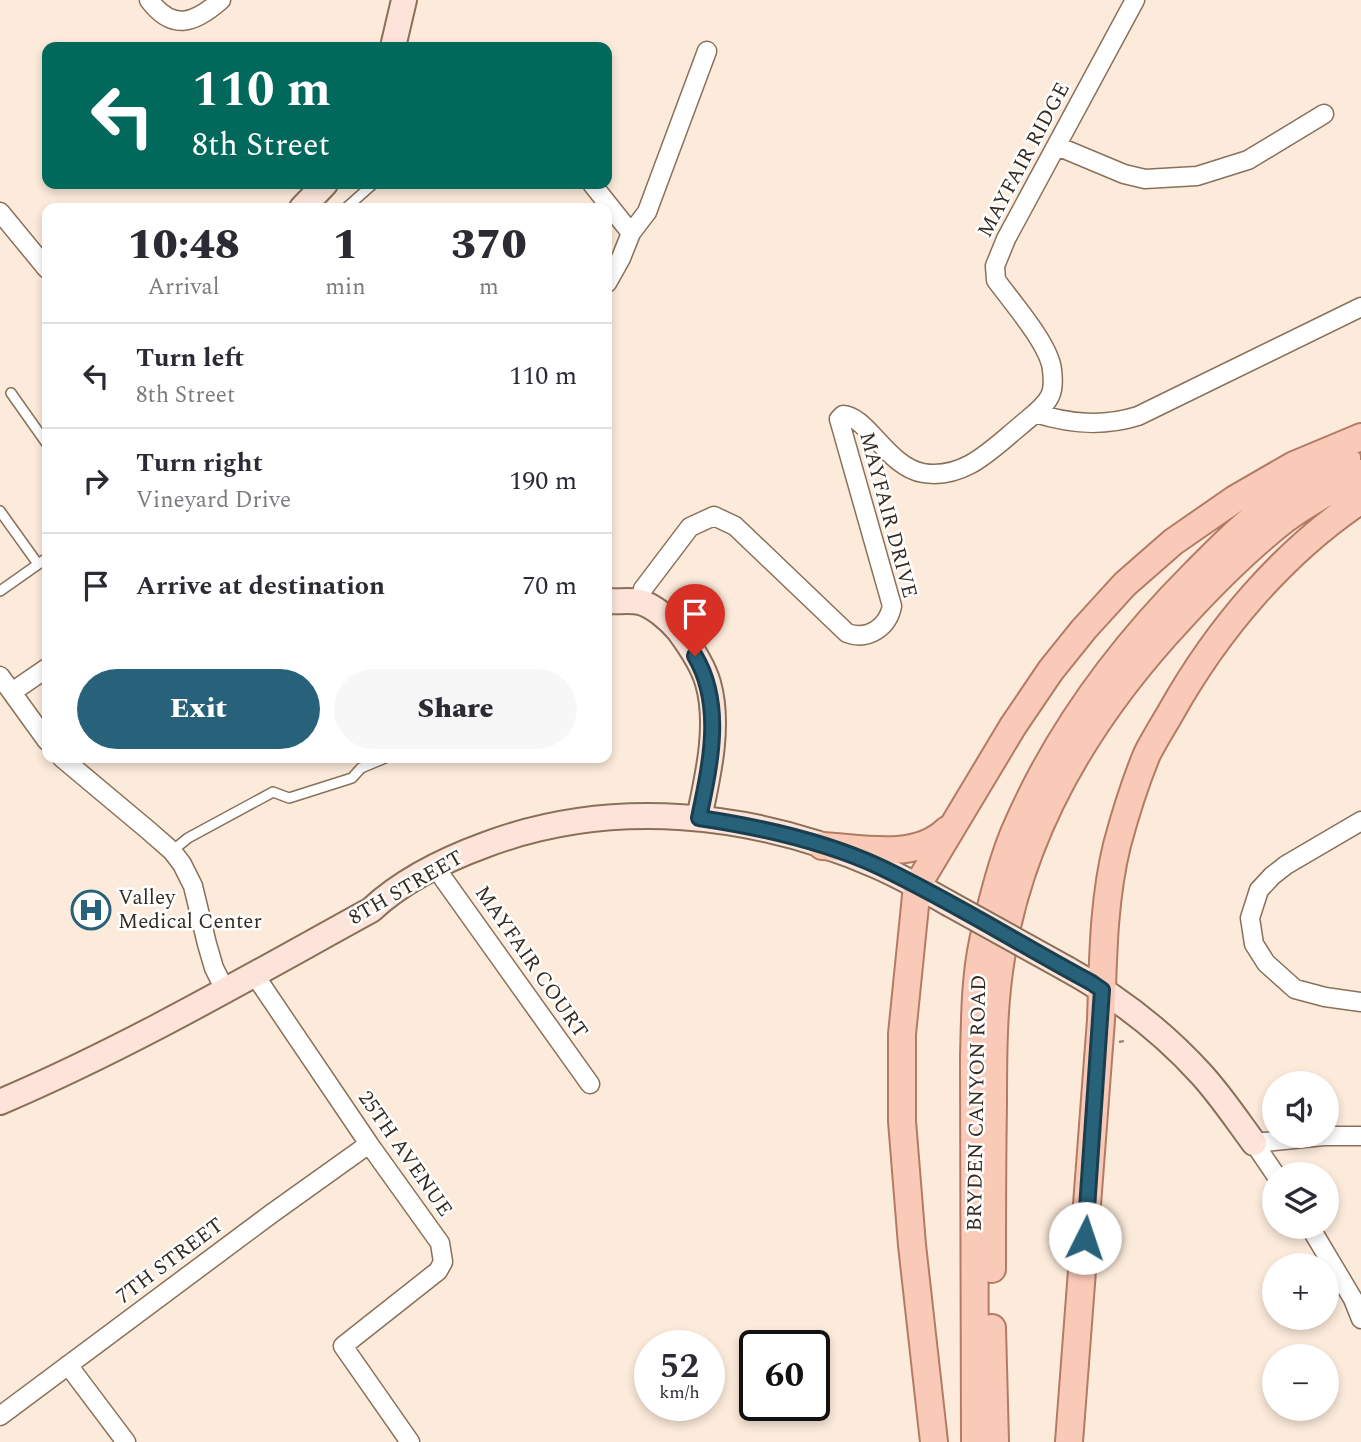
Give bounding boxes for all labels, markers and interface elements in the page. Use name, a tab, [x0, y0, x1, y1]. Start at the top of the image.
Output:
text: 110 m	[192, 53, 331, 128]
icon: left	[77, 70, 168, 161]
street label: MAYFAIR RIDGE	[970, 77, 1078, 243]
text: 8th Street	[192, 121, 330, 170]
text: 10:48	[127, 214, 240, 277]
text: 1	[333, 214, 358, 277]
text: 370	[451, 214, 527, 277]
text: Arrival	[148, 270, 220, 305]
text: min	[325, 270, 366, 305]
text: m	[479, 270, 499, 305]
text: Turn left	[136, 338, 244, 378]
text: 110 m	[509, 356, 577, 396]
icon: left	[77, 357, 115, 395]
text: 8th Street	[136, 378, 235, 413]
street label: MAYFAIR DRIVE	[850, 428, 926, 602]
text: Turn right	[136, 443, 263, 483]
text: 190 m	[509, 461, 577, 501]
icon: right	[77, 462, 115, 500]
text: Vineyard Drive	[136, 483, 291, 518]
text: Arrive at destination	[136, 566, 385, 606]
text: 70 m	[522, 566, 577, 606]
icon: arrive	[77, 567, 115, 605]
pin	[665, 584, 725, 656]
icon: arrive	[676, 595, 714, 633]
button: Exit	[77, 669, 320, 749]
button: Share	[334, 669, 577, 749]
street label: 8TH STREET	[343, 842, 469, 934]
street label: MAYFAIR COURT	[466, 879, 596, 1045]
place label: Valley Medical Center	[118, 882, 262, 938]
hospital icon: Valley Medical Center	[70, 889, 112, 931]
street label: BRYDEN CANYON ROAD	[959, 974, 995, 1232]
map controls	[1262, 1071, 1339, 1421]
button: sound	[1262, 1071, 1339, 1148]
street label: 25TH AVENUE	[350, 1084, 460, 1224]
button: layers	[1262, 1162, 1339, 1239]
position arrow	[1048, 1201, 1122, 1275]
street label: 7TH STREET	[109, 1210, 231, 1312]
button: +	[1262, 1253, 1339, 1330]
speed limit sign: 60	[739, 1330, 830, 1421]
text: 52	[660, 1340, 699, 1393]
button: −	[1262, 1344, 1339, 1421]
text: km/h	[659, 1379, 700, 1406]

